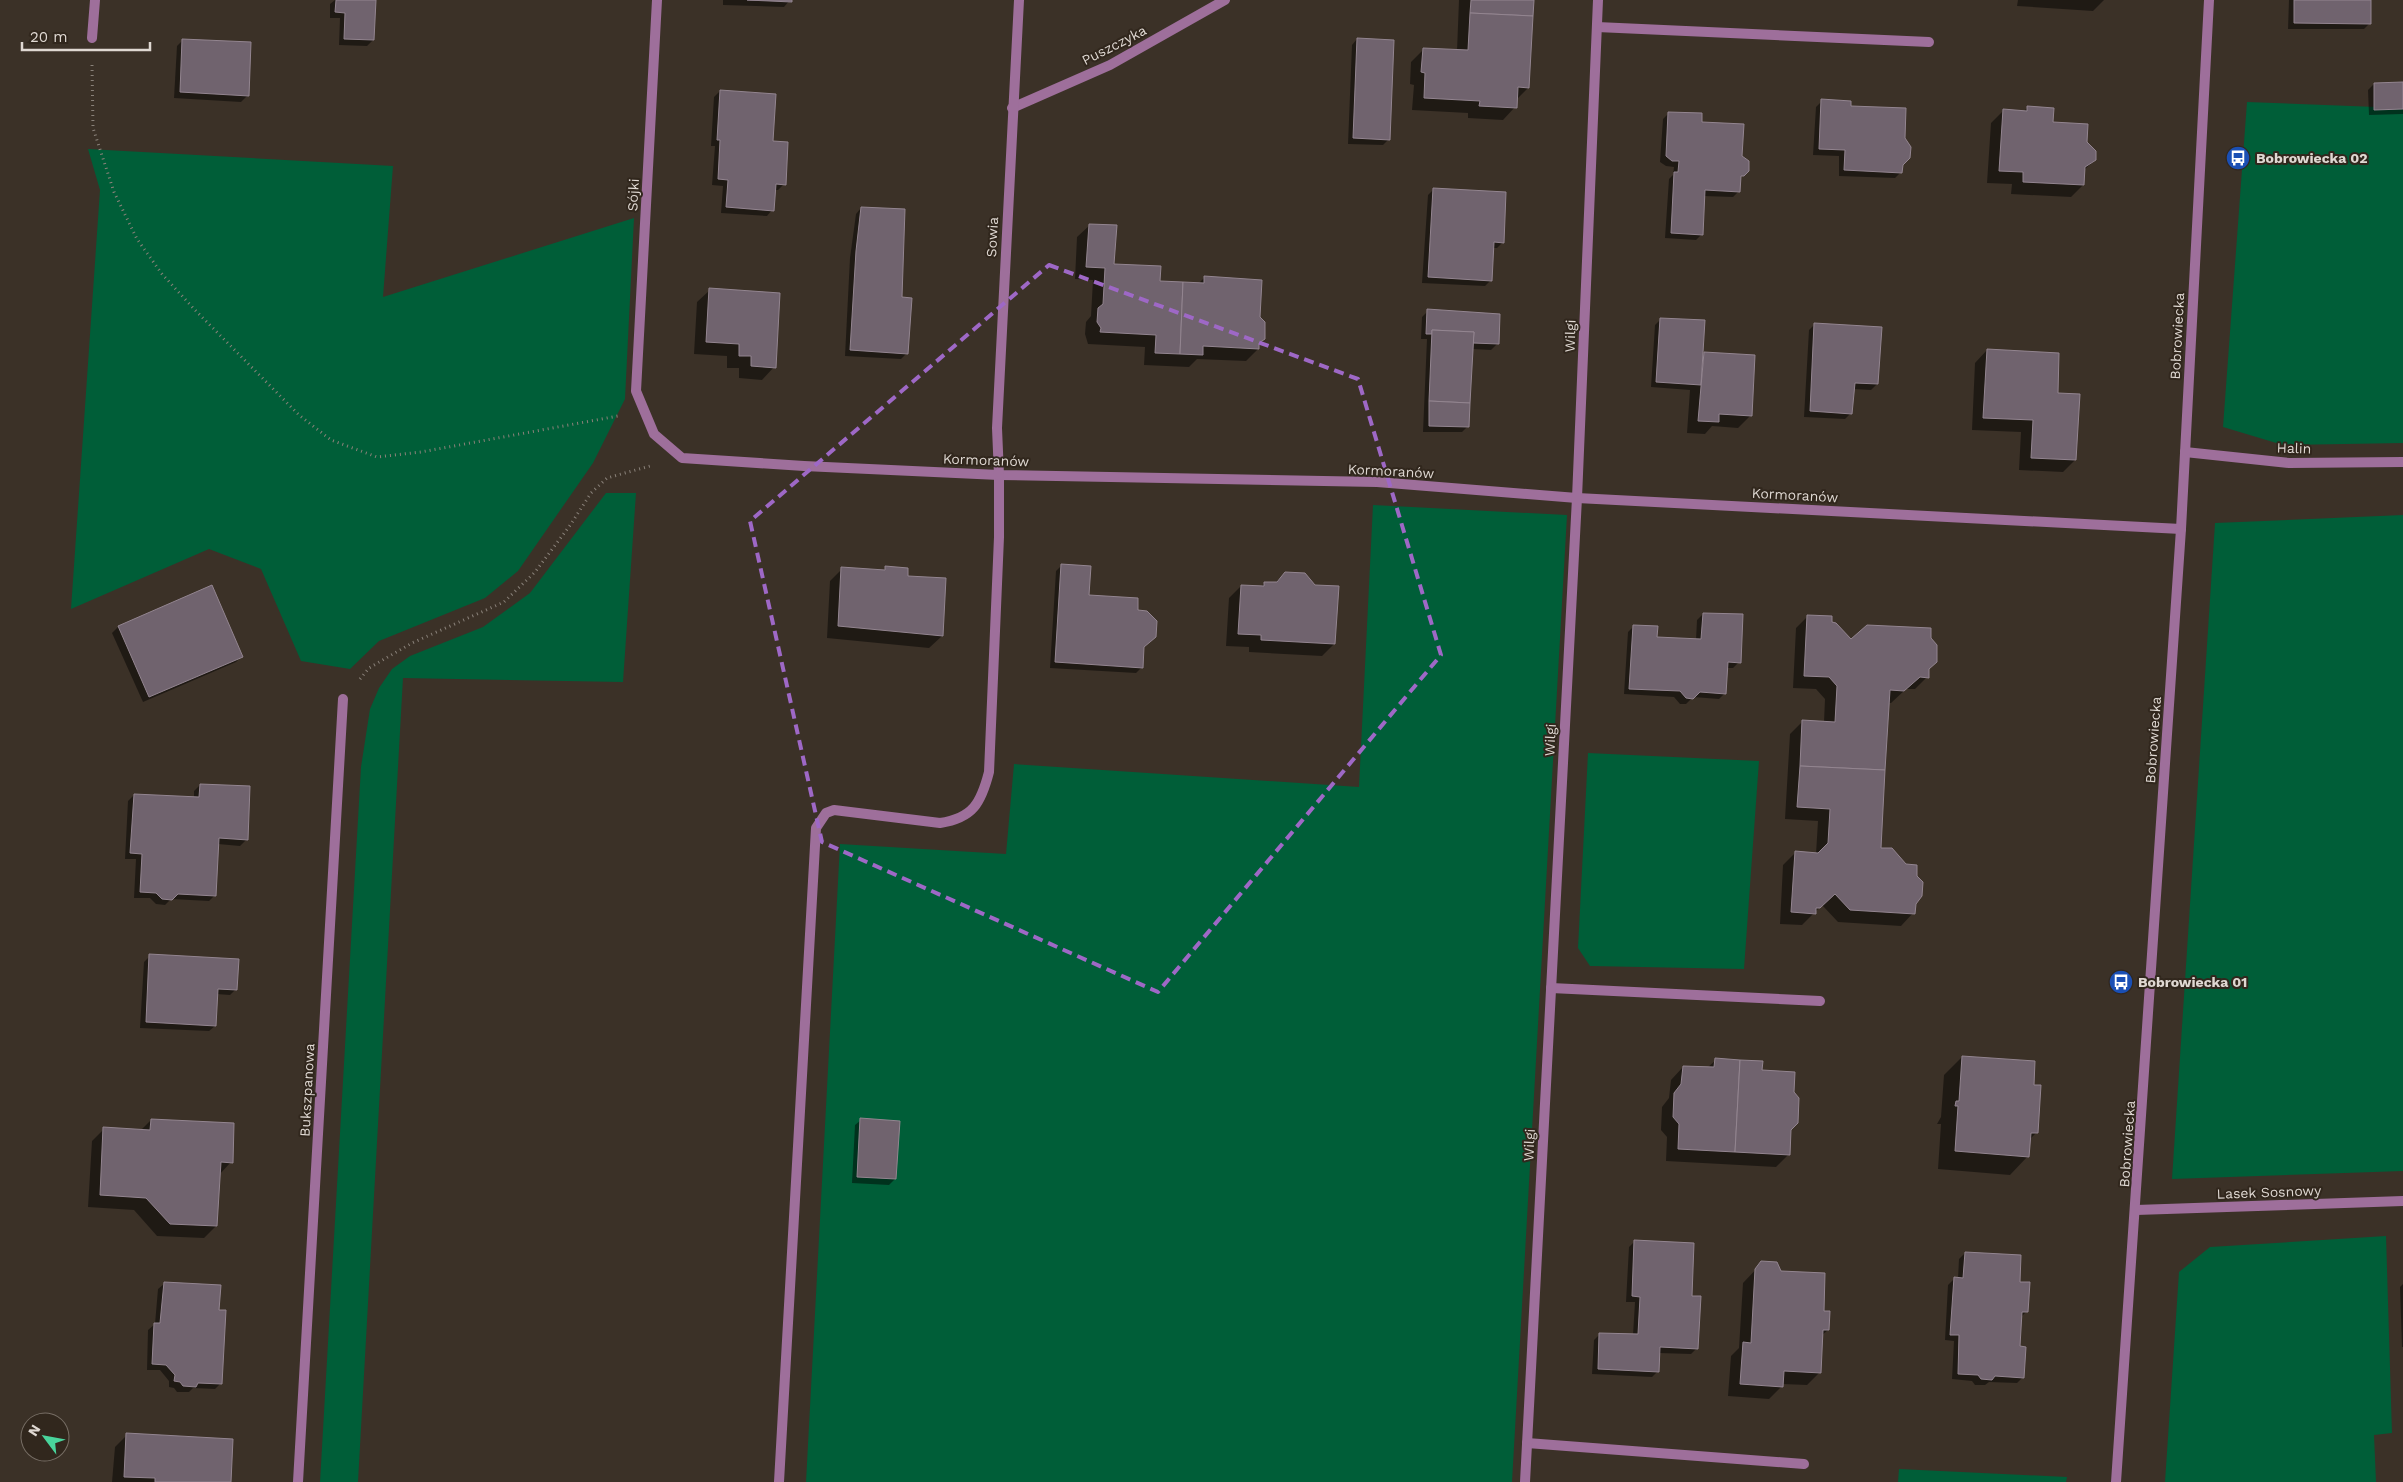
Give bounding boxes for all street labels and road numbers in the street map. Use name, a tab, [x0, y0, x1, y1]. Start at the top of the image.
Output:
street label: Puszczyka	[1079, 22, 1149, 68]
street label: Sójki	[624, 178, 642, 212]
street label: Sowia	[983, 216, 1001, 258]
street label: Bobrowiecka	[2167, 292, 2187, 380]
street label: Wilgi	[1561, 319, 1579, 353]
street label: Halin	[2276, 439, 2312, 457]
street label: Kormoranów	[943, 450, 1030, 470]
street label: Kormoranów	[1347, 461, 1435, 481]
street label: Kormoranów	[1751, 485, 1839, 505]
street label: Bobrowiecka	[2142, 696, 2164, 784]
street label: Wilgi	[1541, 723, 1559, 757]
street label: Bukszpanowa	[297, 1043, 317, 1137]
street label: Bobrowiecka	[2116, 1100, 2138, 1188]
street label: Wilgi	[1520, 1128, 1538, 1162]
street label: Lasek Sosnowy	[2216, 1182, 2322, 1202]

